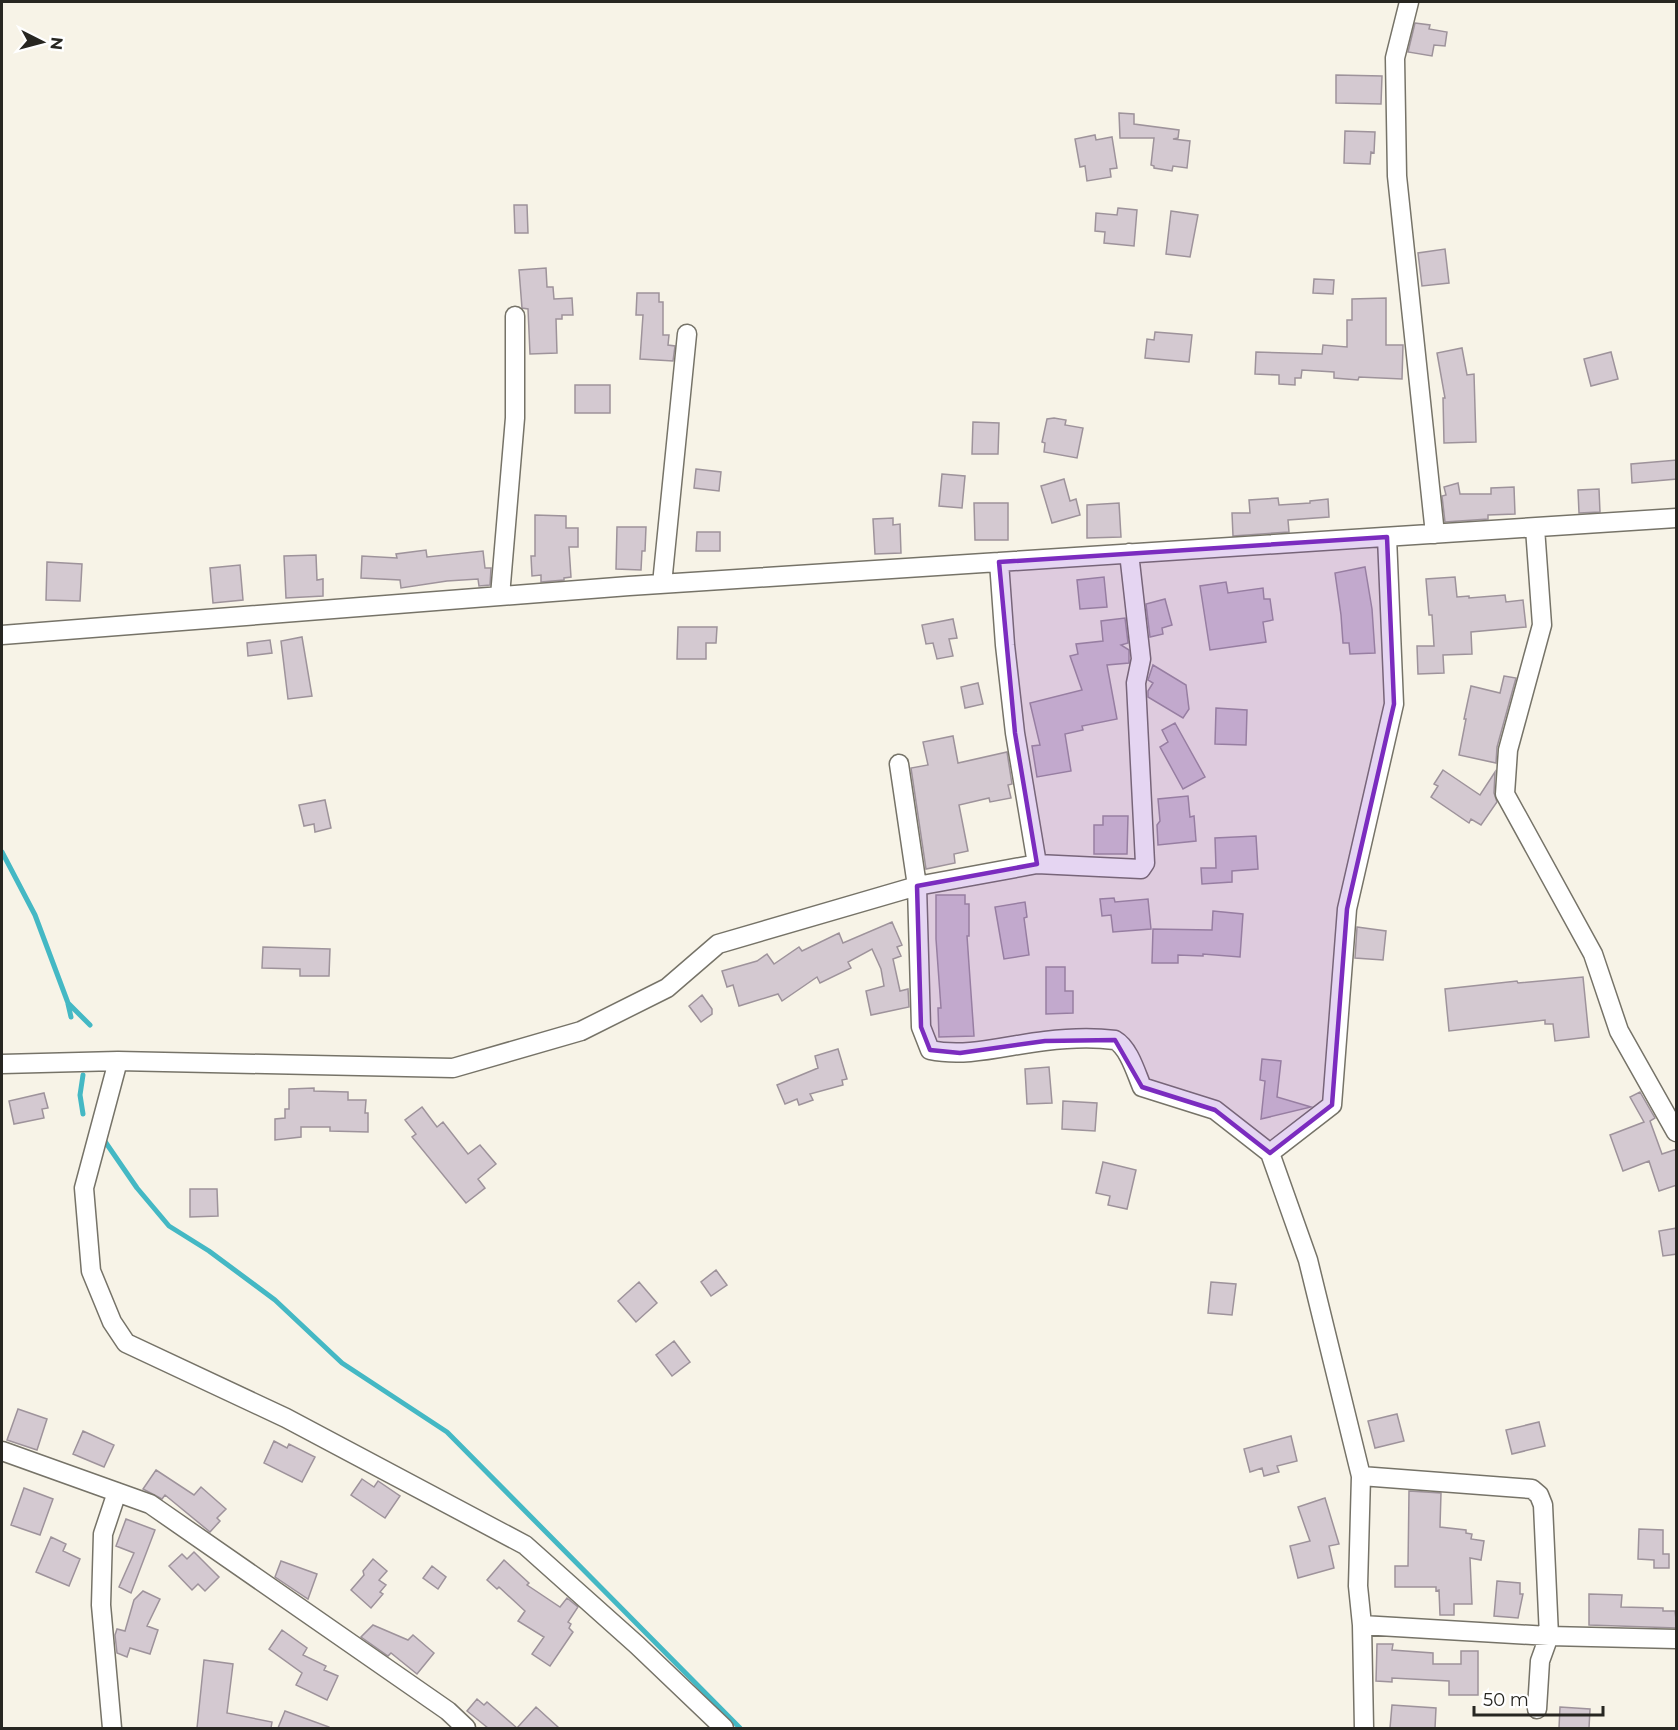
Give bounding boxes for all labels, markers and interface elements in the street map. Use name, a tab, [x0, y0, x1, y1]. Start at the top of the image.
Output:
north arrow	[12, 12, 72, 72]
text: N	[46, 36, 67, 51]
scale bar	[1474, 1679, 1603, 1717]
text: 50 m	[1483, 1689, 1529, 1711]

